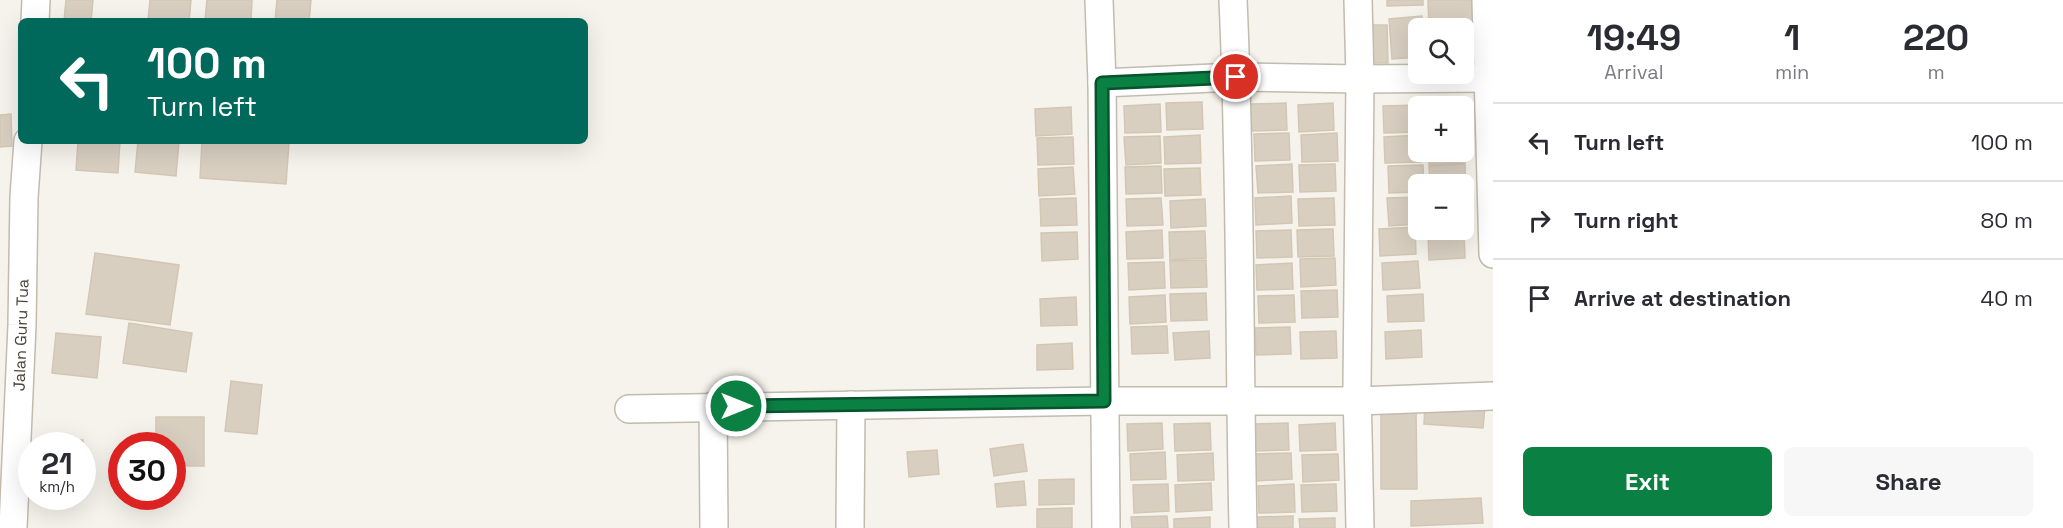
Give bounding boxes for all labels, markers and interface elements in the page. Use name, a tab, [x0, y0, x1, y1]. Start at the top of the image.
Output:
text: 19:49	[1587, 15, 1681, 61]
text: 1	[1784, 15, 1800, 61]
text: 220	[1903, 15, 1969, 61]
map controls	[1408, 18, 1474, 240]
button: search	[1408, 18, 1474, 84]
text: 100 m	[147, 37, 267, 90]
icon: left	[48, 42, 126, 120]
pin	[1210, 51, 1261, 102]
text: Arrival	[1604, 59, 1664, 85]
text: min	[1775, 59, 1809, 85]
text: m	[1928, 59, 1945, 85]
icon: arrive	[1219, 60, 1252, 93]
text: Turn left	[147, 89, 257, 124]
button: +	[1408, 96, 1474, 162]
icon: left	[1523, 126, 1556, 159]
text: Turn left	[1574, 128, 1664, 156]
text: 100 m	[1971, 128, 2033, 156]
button: −	[1408, 174, 1474, 240]
icon: right	[1523, 204, 1556, 237]
text: Turn right	[1574, 206, 1679, 234]
text: 80 m	[1981, 206, 2033, 234]
street label: Jalan Guru Tua	[9, 278, 33, 392]
icon: arrive	[1523, 282, 1556, 315]
text: Arrive at destination	[1574, 284, 1791, 312]
text: 40 m	[1981, 284, 2033, 312]
position arrow	[704, 374, 768, 438]
speed limit sign: 30	[108, 432, 186, 510]
text: 21	[41, 444, 73, 483]
button: Exit	[1523, 447, 1772, 516]
button: Share	[1784, 447, 2033, 516]
text: km/h	[39, 477, 75, 496]

